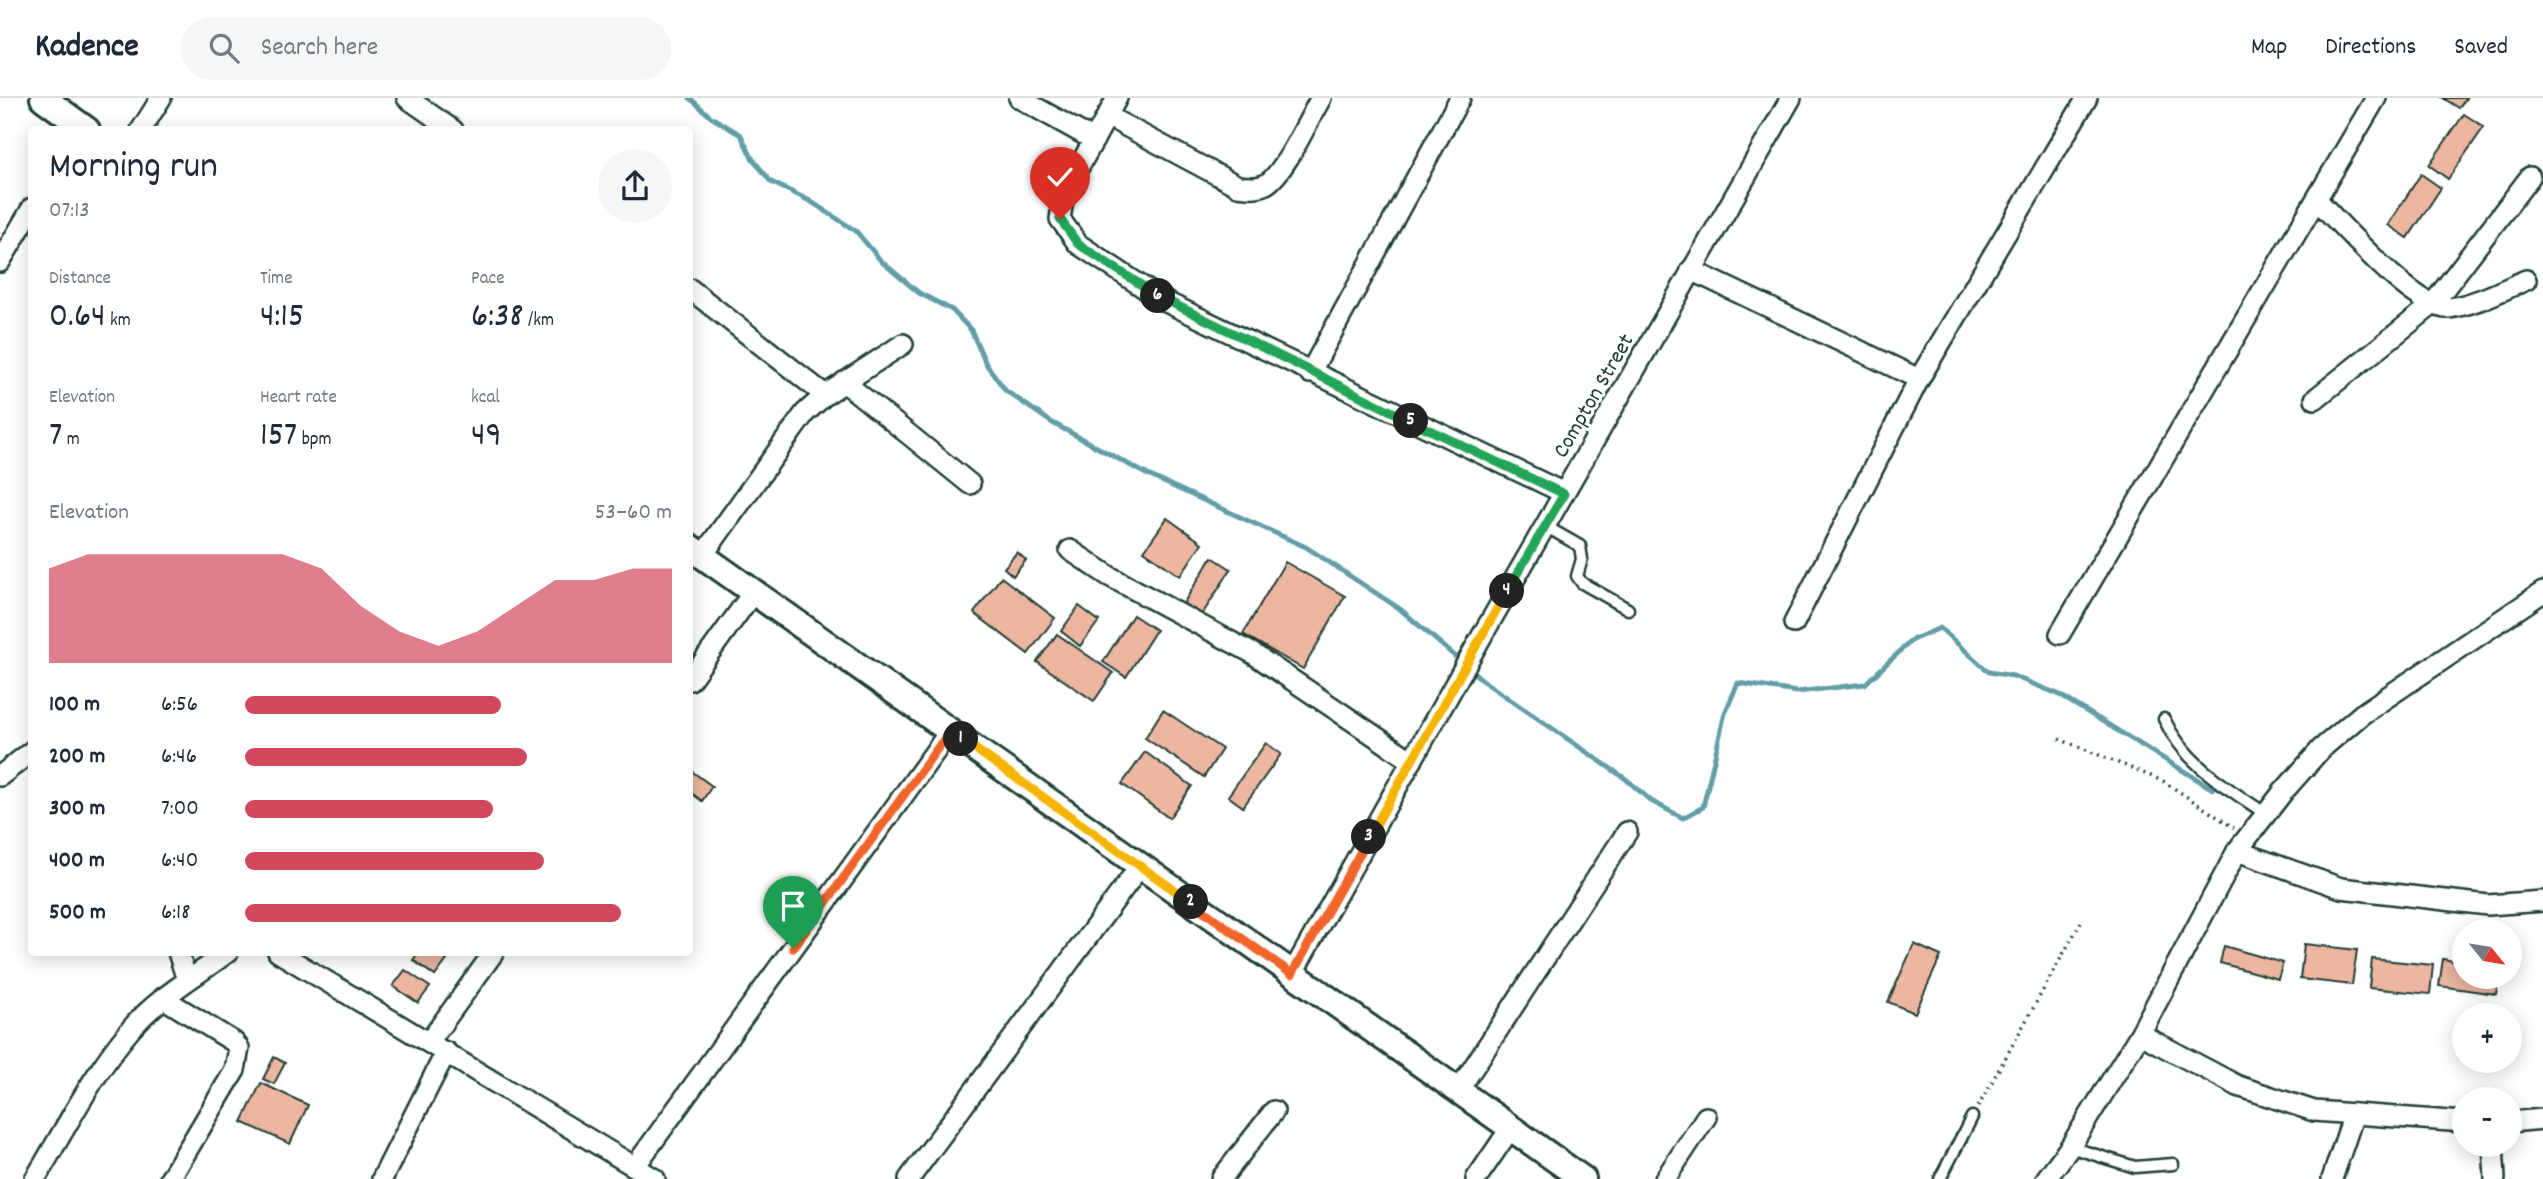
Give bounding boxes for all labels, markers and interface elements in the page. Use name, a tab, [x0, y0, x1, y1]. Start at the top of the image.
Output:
search box	[181, 17, 671, 80]
text: Kadence	[35, 25, 139, 72]
icon: search	[205, 29, 243, 67]
text: Search here	[261, 30, 378, 67]
text: Map	[2251, 31, 2287, 65]
text: Directions	[2325, 31, 2416, 65]
text: Saved	[2454, 31, 2508, 65]
text: Morning run	[49, 141, 218, 196]
pin	[1030, 147, 1090, 219]
button: share	[598, 149, 672, 223]
icon: check	[1041, 158, 1079, 196]
text: 07:13	[49, 195, 89, 228]
text: Distance	[49, 266, 111, 293]
text: Time	[260, 266, 293, 293]
text: Pace	[471, 266, 505, 293]
pin: 6	[1140, 278, 1176, 314]
text: 6	[1153, 282, 1162, 309]
text: 0.64	[49, 293, 106, 343]
text: 4:15	[260, 293, 304, 343]
text: 6:38	[471, 293, 524, 343]
text: km	[106, 308, 131, 335]
text: /km	[524, 308, 554, 335]
street label: Compton Street	[1546, 329, 1644, 465]
text: Elevation	[49, 385, 115, 412]
text: Heart rate	[260, 385, 337, 412]
text: kcal	[471, 385, 500, 412]
pin: 5	[1394, 404, 1428, 438]
text: 5	[1406, 407, 1415, 434]
text: 7	[49, 412, 62, 462]
text: 157	[260, 412, 297, 462]
text: 49	[471, 412, 502, 462]
text: m	[62, 427, 80, 454]
text: bpm	[297, 427, 332, 454]
text: Elevation	[49, 497, 129, 530]
text: 53–60 m	[595, 497, 672, 530]
pin: 4	[1490, 574, 1524, 608]
text: 4	[1503, 577, 1510, 604]
text: 100 m	[49, 689, 100, 722]
text: 6:56	[161, 689, 198, 722]
pin: 1	[944, 722, 978, 756]
text: 1	[958, 725, 963, 752]
text: 200 m	[49, 741, 105, 774]
text: 6:46	[161, 741, 197, 774]
text: 300 m	[49, 793, 105, 826]
text: 7:00	[161, 793, 199, 826]
pin: 3	[1352, 820, 1386, 854]
text: 3	[1364, 823, 1373, 850]
text: 400 m	[49, 845, 105, 878]
text: 6:40	[161, 845, 198, 878]
pin	[763, 876, 823, 948]
pin: 2	[1174, 884, 1208, 920]
icon: arrive	[774, 887, 812, 925]
text: 2	[1186, 888, 1195, 915]
text: 500 m	[49, 897, 106, 930]
text: 6:18	[161, 897, 190, 930]
north arrow	[2452, 919, 2522, 989]
map controls	[2452, 919, 2522, 1157]
button: +	[2452, 1003, 2522, 1073]
button: −	[2452, 1087, 2522, 1157]

